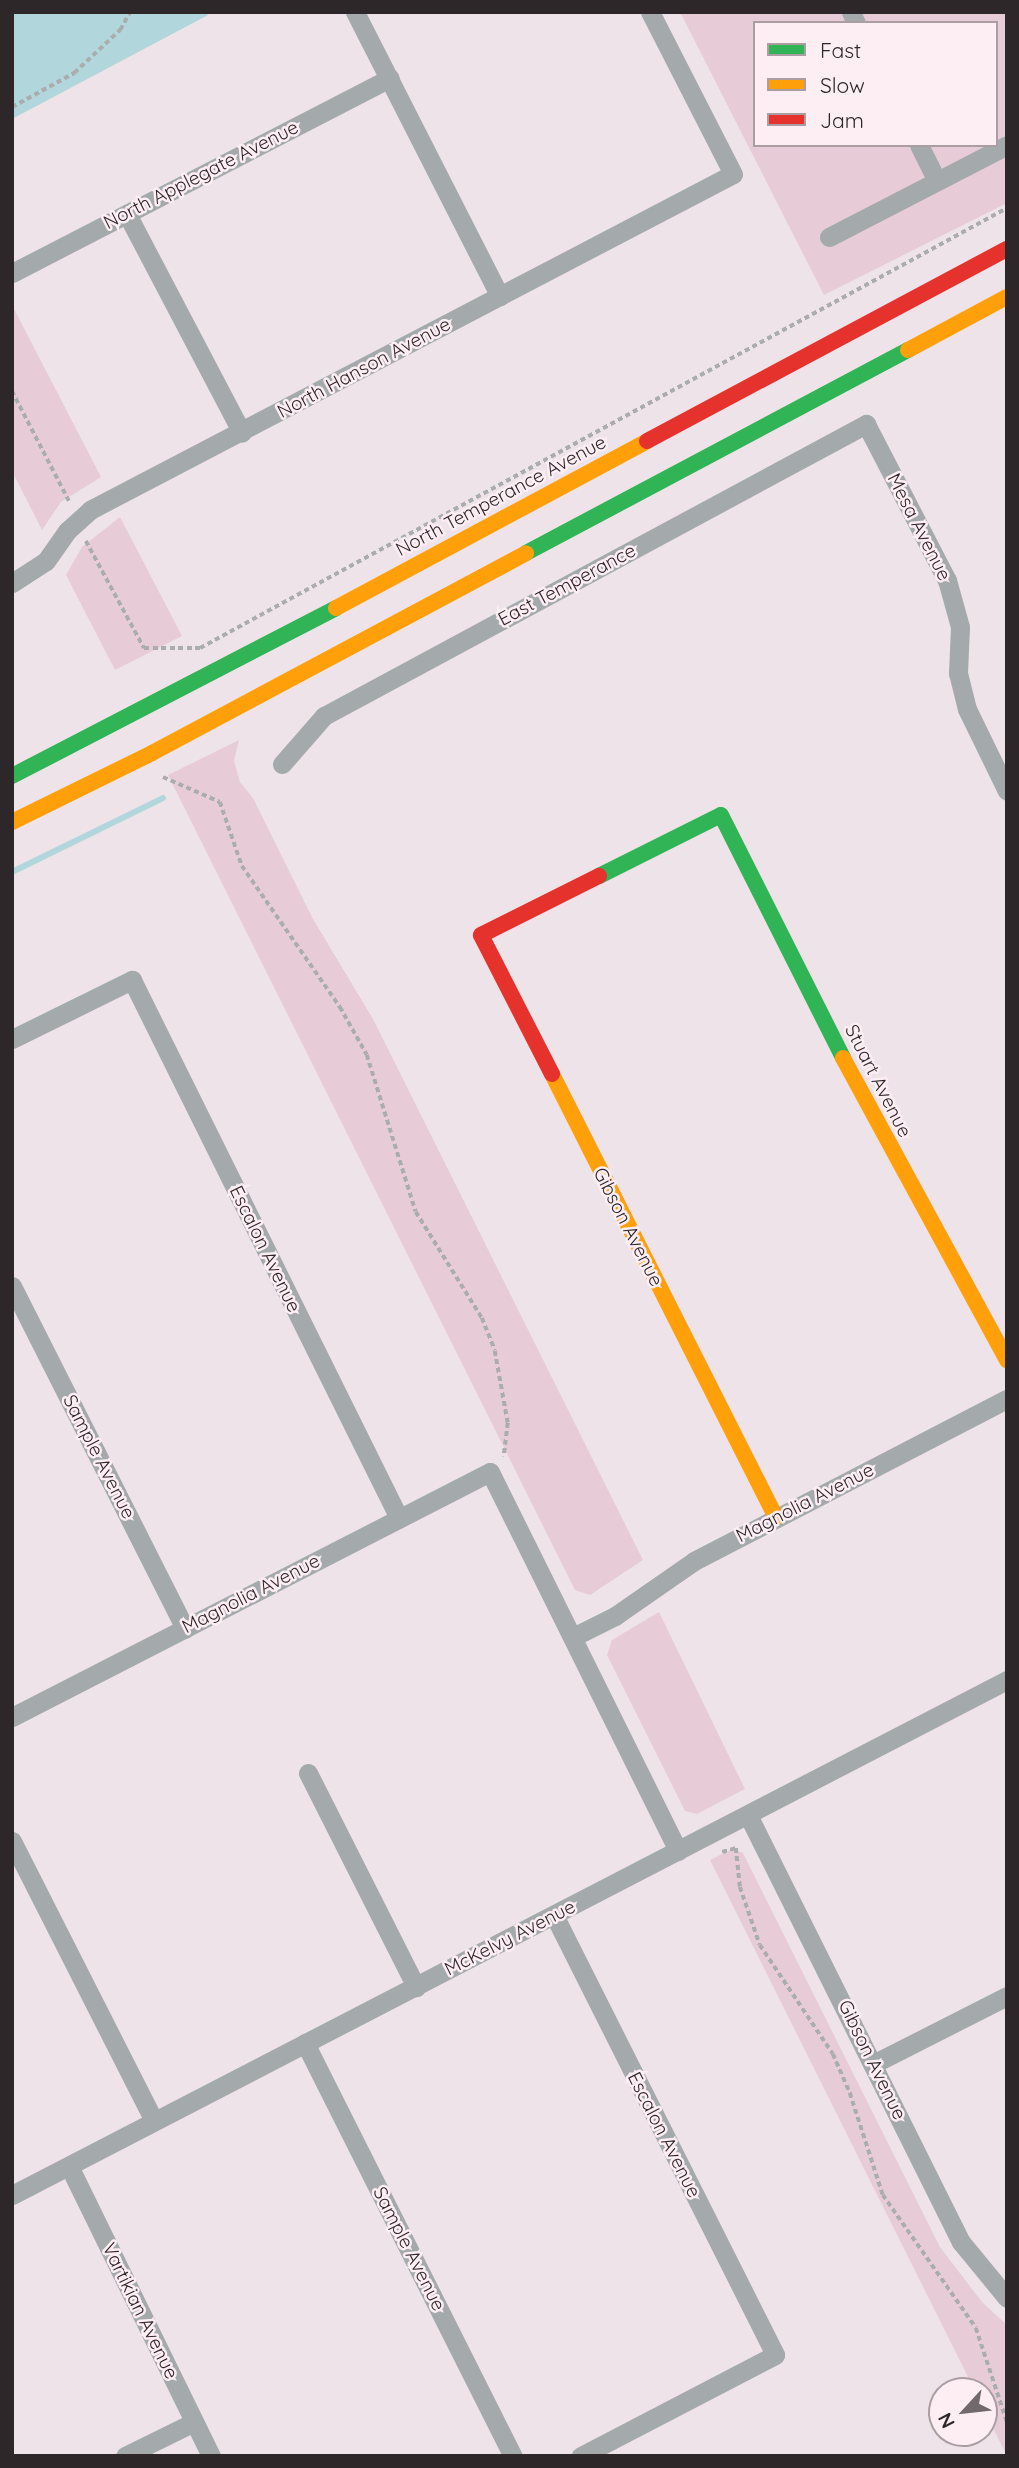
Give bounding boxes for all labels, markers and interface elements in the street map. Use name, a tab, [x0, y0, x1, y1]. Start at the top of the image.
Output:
legend	[753, 21, 998, 147]
text: Fast	[820, 37, 861, 63]
text: Slow	[820, 72, 865, 98]
text: Jam	[820, 107, 864, 133]
street label: North Applegate Avenue	[100, 116, 302, 234]
street label: North Hanson Avenue	[274, 313, 454, 423]
street label: North Temperance Avenue	[392, 431, 610, 561]
street label: Mesa Avenue	[882, 470, 956, 584]
street label: East Temperance	[494, 539, 640, 631]
street label: Stuart Avenue	[840, 1021, 916, 1141]
street label: Gibson Avenue	[588, 1164, 668, 1290]
street label: Escalon Avenue	[225, 1182, 305, 1316]
street label: Sample Avenue	[58, 1391, 140, 1523]
street label: Magnolia Avenue	[732, 1458, 878, 1548]
street label: Magnolia Avenue	[178, 1549, 324, 1639]
street label: McKelvy Avenue	[441, 1895, 579, 1981]
street label: Gibson Avenue	[833, 1996, 911, 2124]
street label: Escalon Avenue	[623, 2068, 705, 2202]
street label: Sample Avenue	[368, 2183, 450, 2315]
street label: Vartikian Avenue	[97, 2239, 183, 2383]
north arrow	[928, 2377, 998, 2447]
text: N	[932, 2409, 960, 2432]

